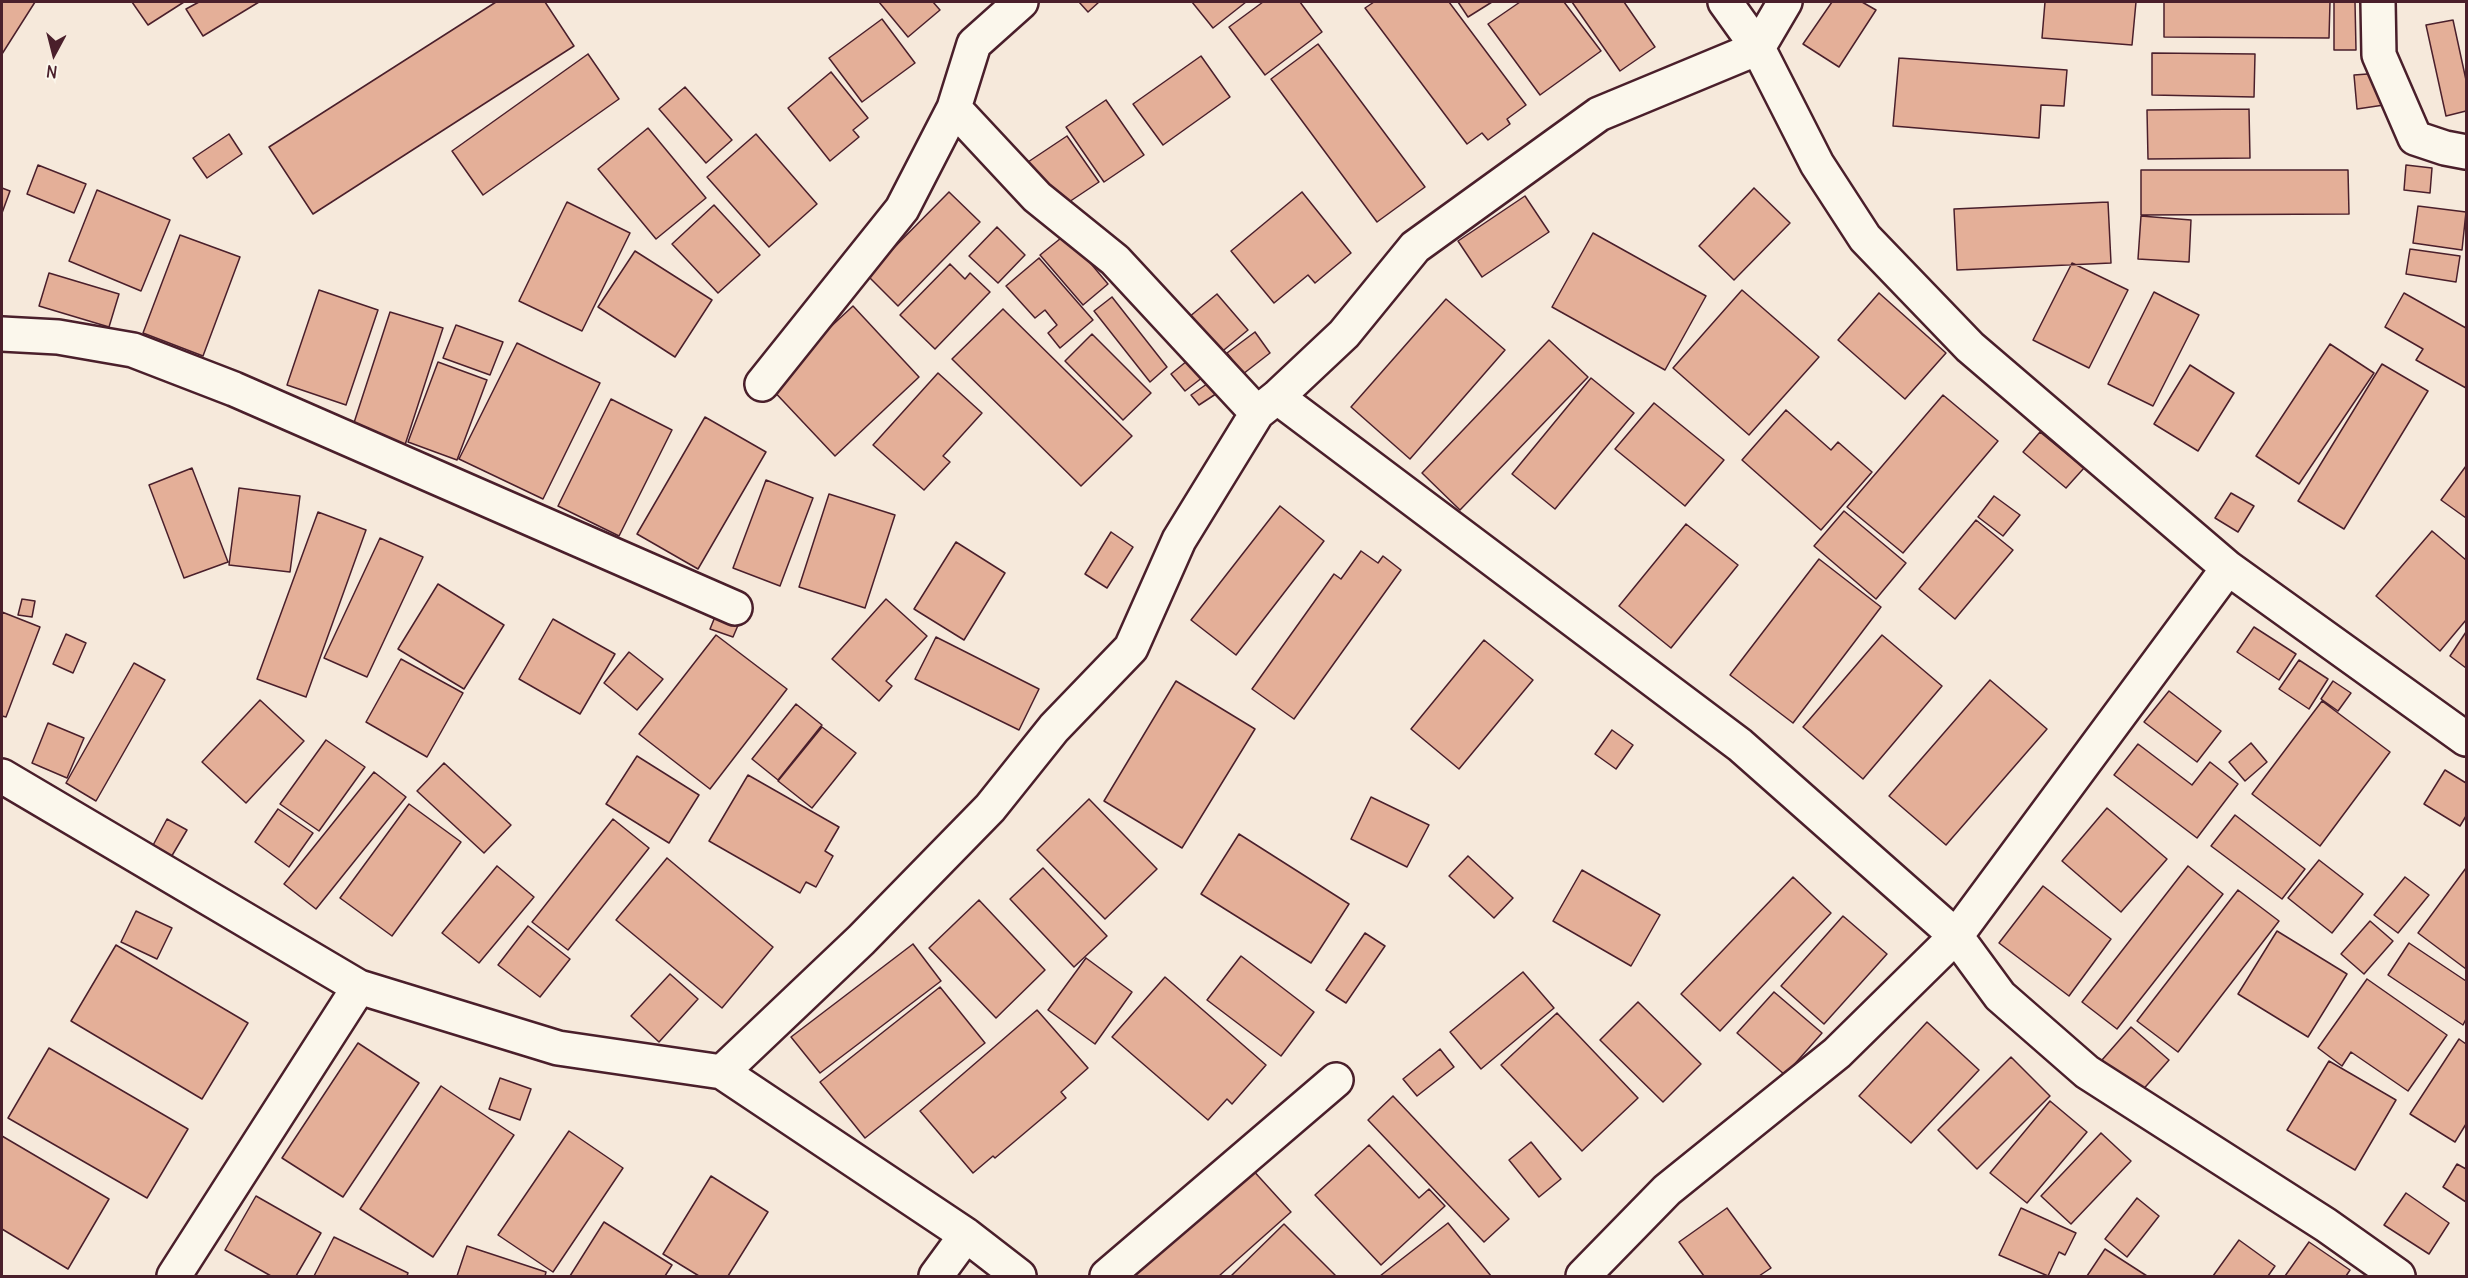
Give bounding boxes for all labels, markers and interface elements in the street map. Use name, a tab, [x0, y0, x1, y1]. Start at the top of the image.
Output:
north arrow	[24, 24, 84, 84]
text: N	[45, 61, 59, 82]

